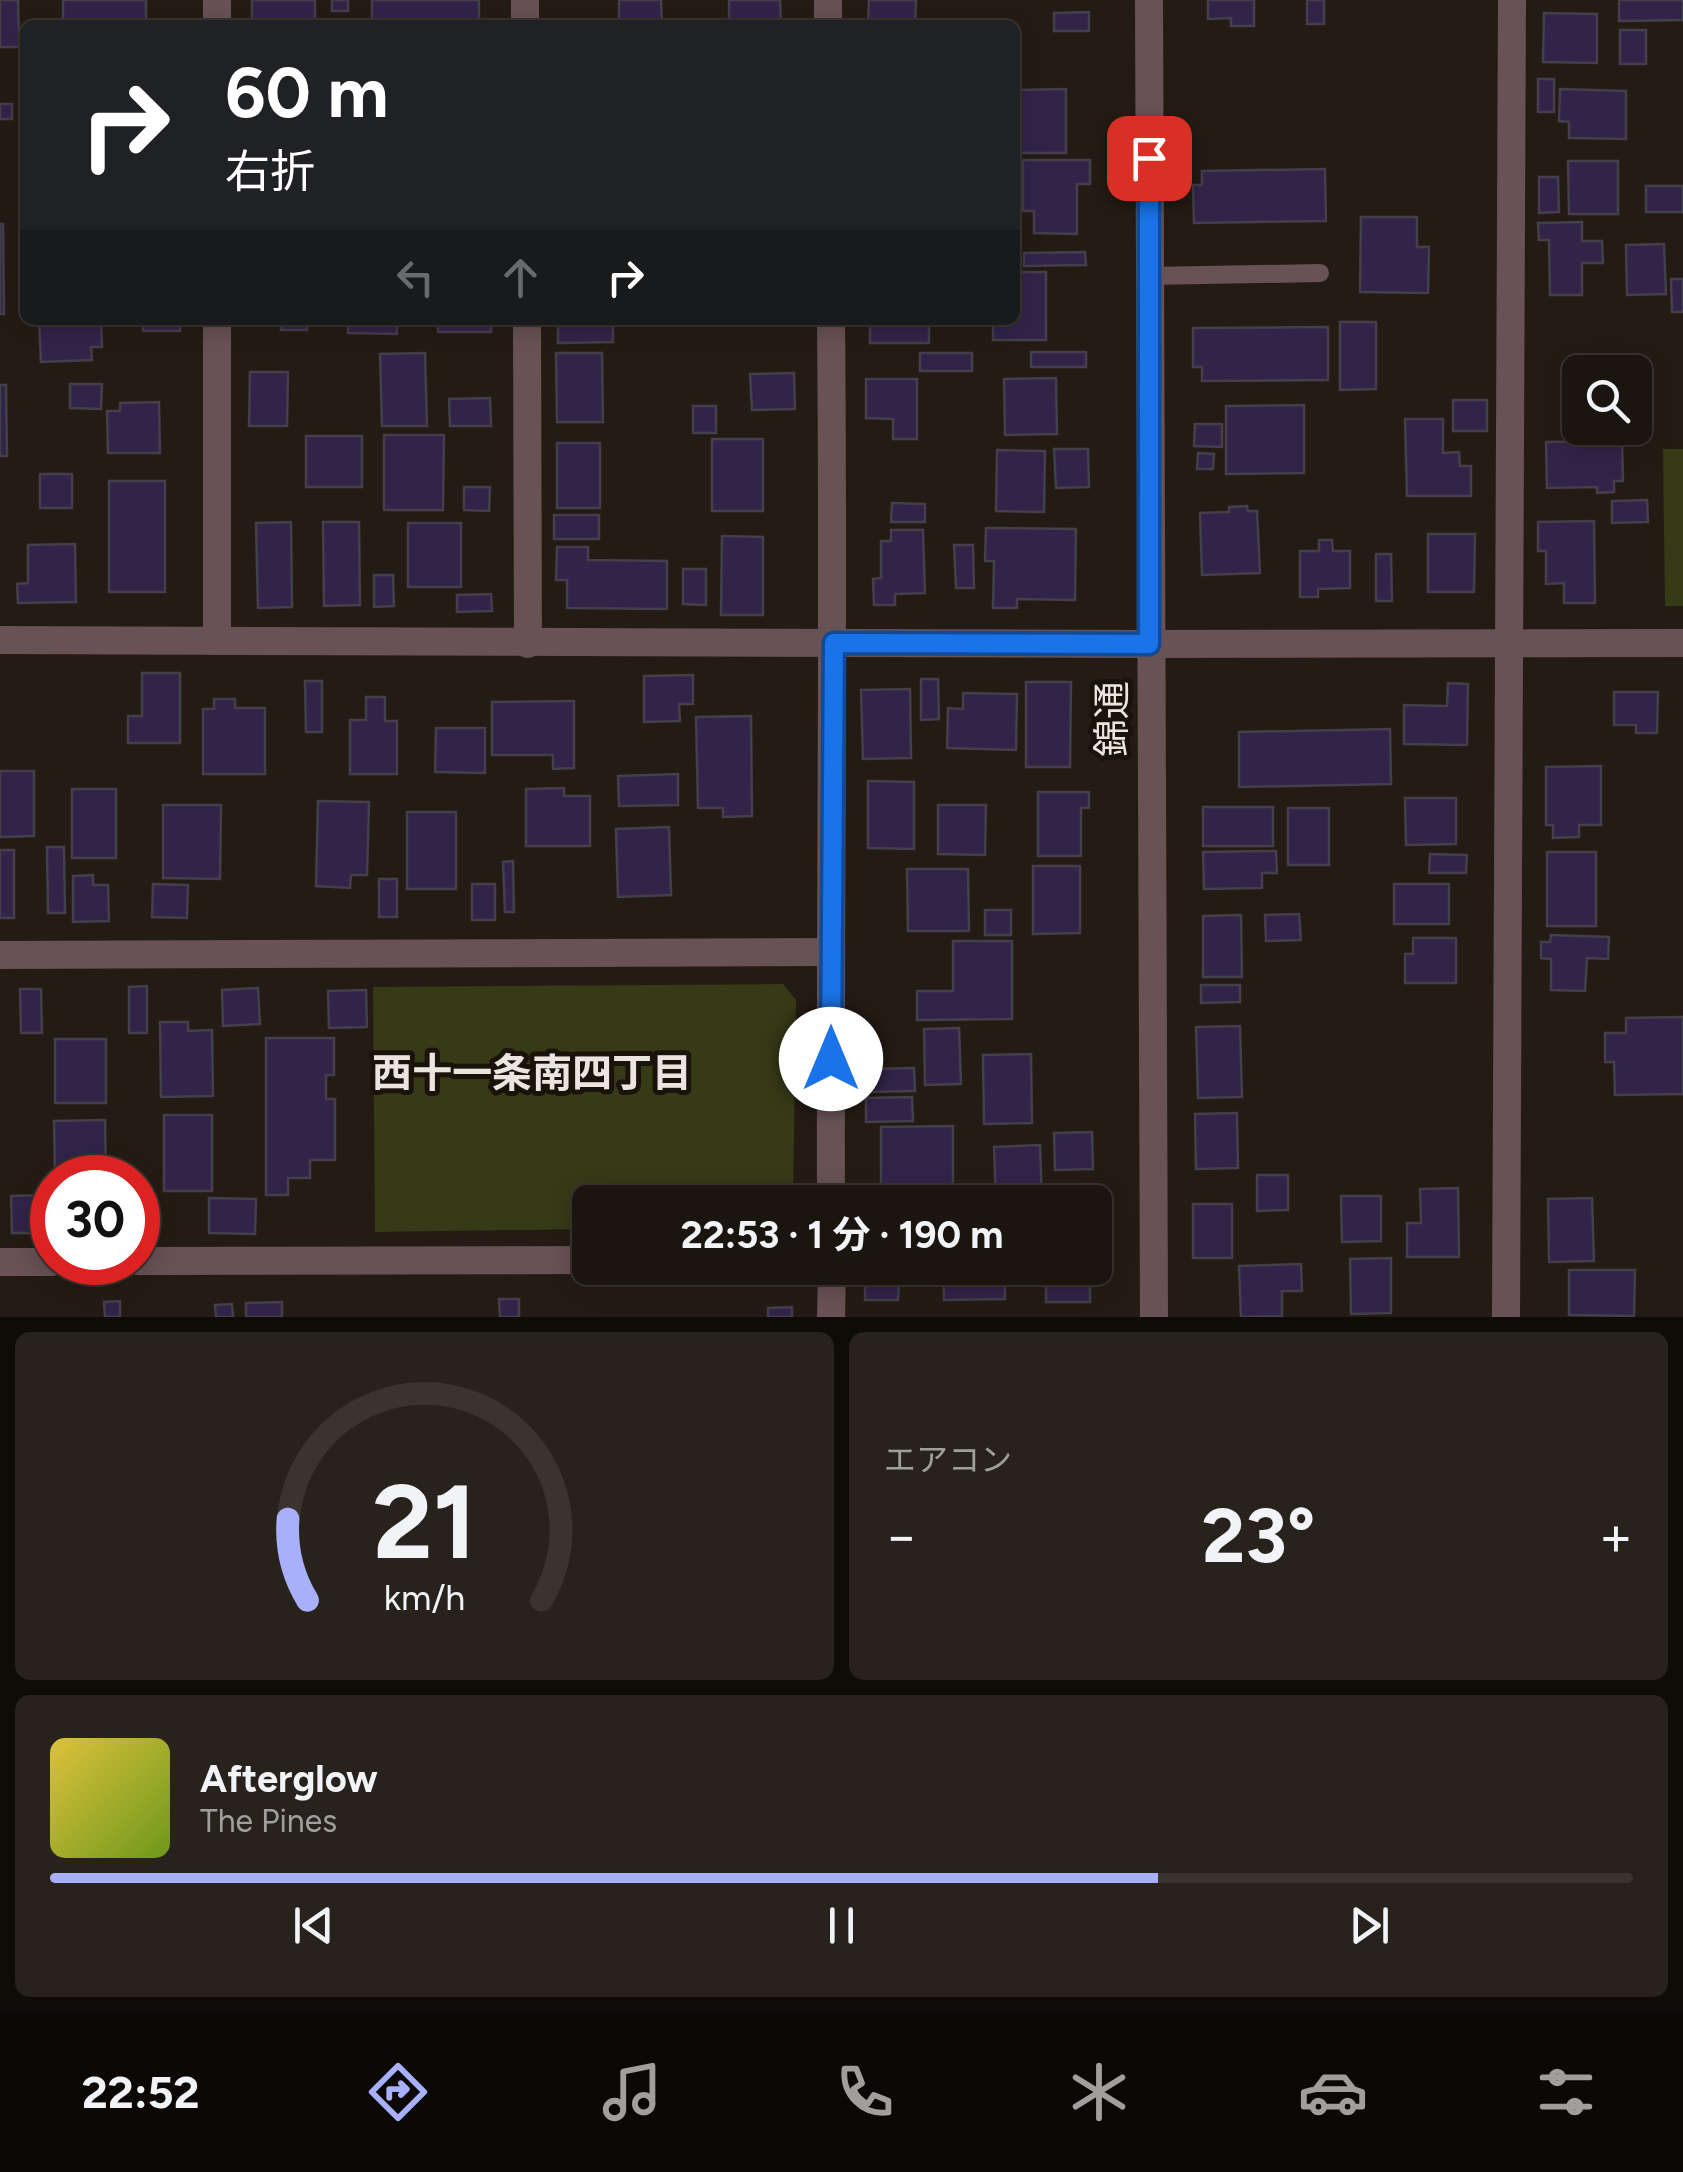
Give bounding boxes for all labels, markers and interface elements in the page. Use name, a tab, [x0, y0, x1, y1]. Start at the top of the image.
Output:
text: 60 m	[225, 50, 389, 135]
icon: right	[60, 60, 190, 190]
pin	[1107, 116, 1192, 201]
icon: arrive	[1122, 131, 1177, 186]
text: 右折	[225, 144, 315, 198]
icon: left	[388, 250, 443, 305]
icon: ahead	[493, 250, 548, 305]
icon: right	[598, 250, 653, 305]
map controls	[1562, 355, 1652, 445]
button: search	[1562, 355, 1652, 445]
street label: 錦通	[1089, 681, 1135, 757]
position arrow	[779, 1007, 883, 1111]
district label: 西十一条南四丁目	[372, 1049, 692, 1097]
speed limit sign: 30	[30, 1155, 160, 1285]
text: 22:53 · 1 分 · 190 m	[681, 1212, 1003, 1258]
text: エアコン	[884, 1441, 1012, 1479]
text: 21	[372, 1459, 477, 1584]
text: 23°	[1202, 1491, 1315, 1581]
text: −	[884, 1503, 918, 1569]
text: +	[1599, 1503, 1633, 1569]
text: km/h	[384, 1576, 465, 1619]
text: Afterglow	[200, 1756, 378, 1802]
text: The Pines	[200, 1802, 337, 1840]
icon: previous	[286, 1898, 341, 1953]
icon: pause	[814, 1898, 869, 1953]
icon: next	[1342, 1898, 1397, 1953]
icon: directions	[363, 2057, 433, 2127]
icon: music	[597, 2057, 667, 2127]
icon: phone	[830, 2057, 900, 2127]
icon: climate	[1064, 2057, 1134, 2127]
icon: car	[1298, 2057, 1368, 2127]
icon: filters	[1531, 2057, 1601, 2127]
text: 22:52	[82, 2065, 200, 2119]

